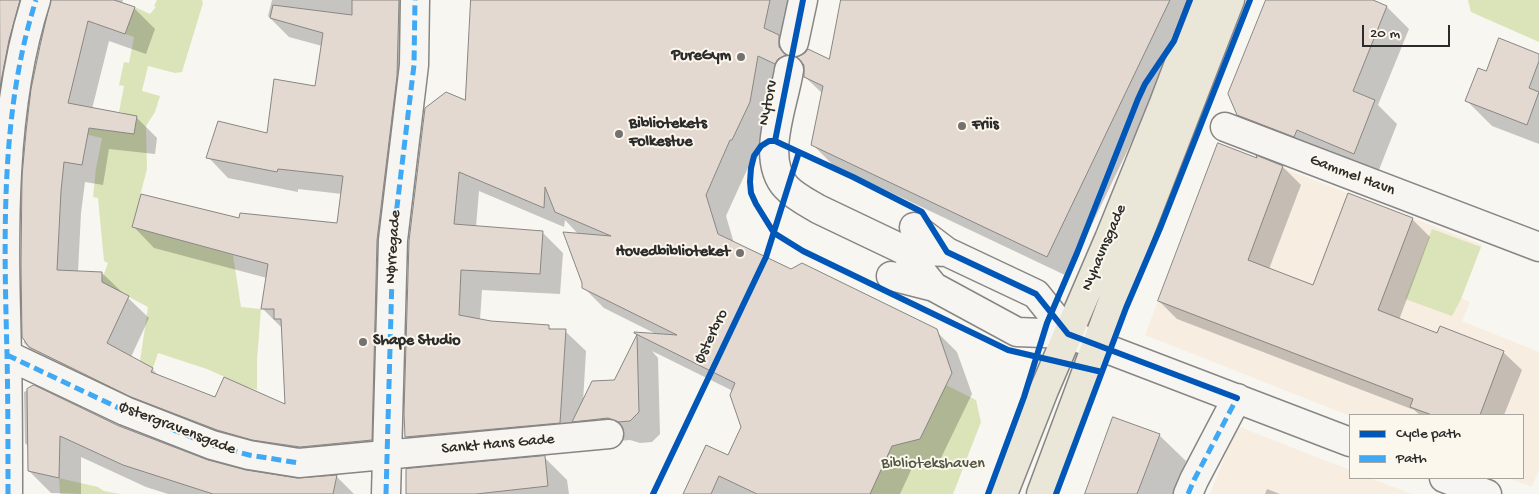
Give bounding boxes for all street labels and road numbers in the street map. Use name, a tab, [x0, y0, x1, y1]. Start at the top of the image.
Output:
street label: Nytorv	[755, 79, 783, 127]
street label: Gammel Havn	[1307, 151, 1397, 201]
street label: Nyhavnsgade	[1078, 202, 1132, 294]
street label: Nørregade	[382, 209, 406, 285]
street label: Østerbro	[691, 307, 733, 367]
street label: Østergravensgade	[116, 398, 238, 460]
street label: Sankt Hans Gade	[441, 431, 555, 459]

